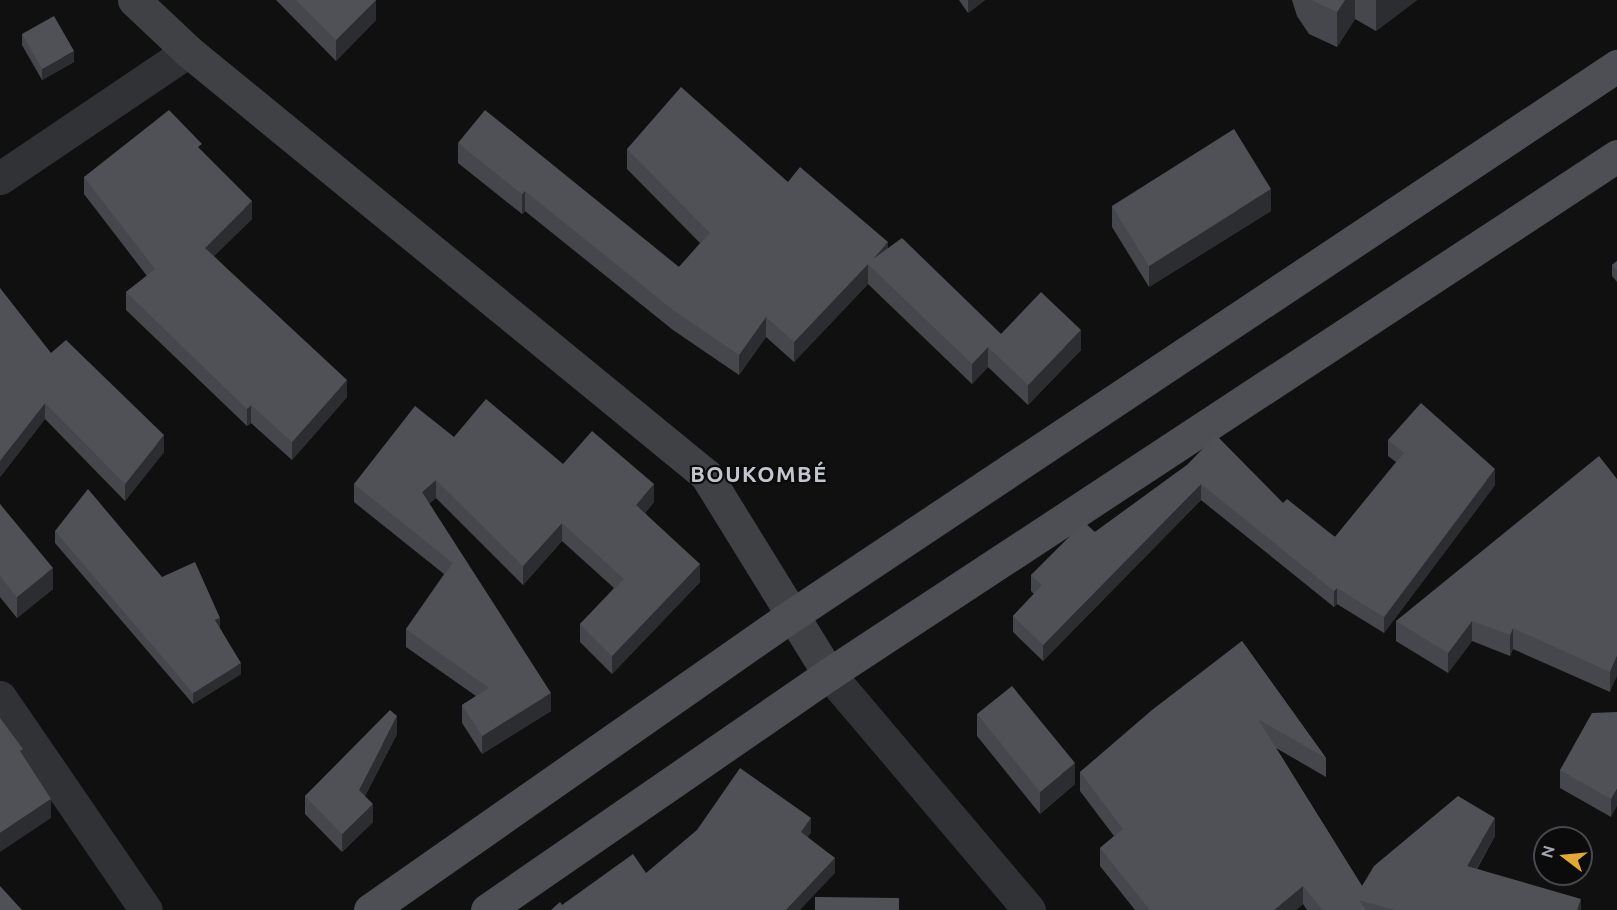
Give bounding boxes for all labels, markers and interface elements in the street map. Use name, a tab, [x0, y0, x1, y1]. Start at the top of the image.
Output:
district label: BOUKOMBÉ	[690, 461, 828, 487]
north arrow	[1533, 826, 1593, 886]
text: N	[1537, 843, 1558, 860]

